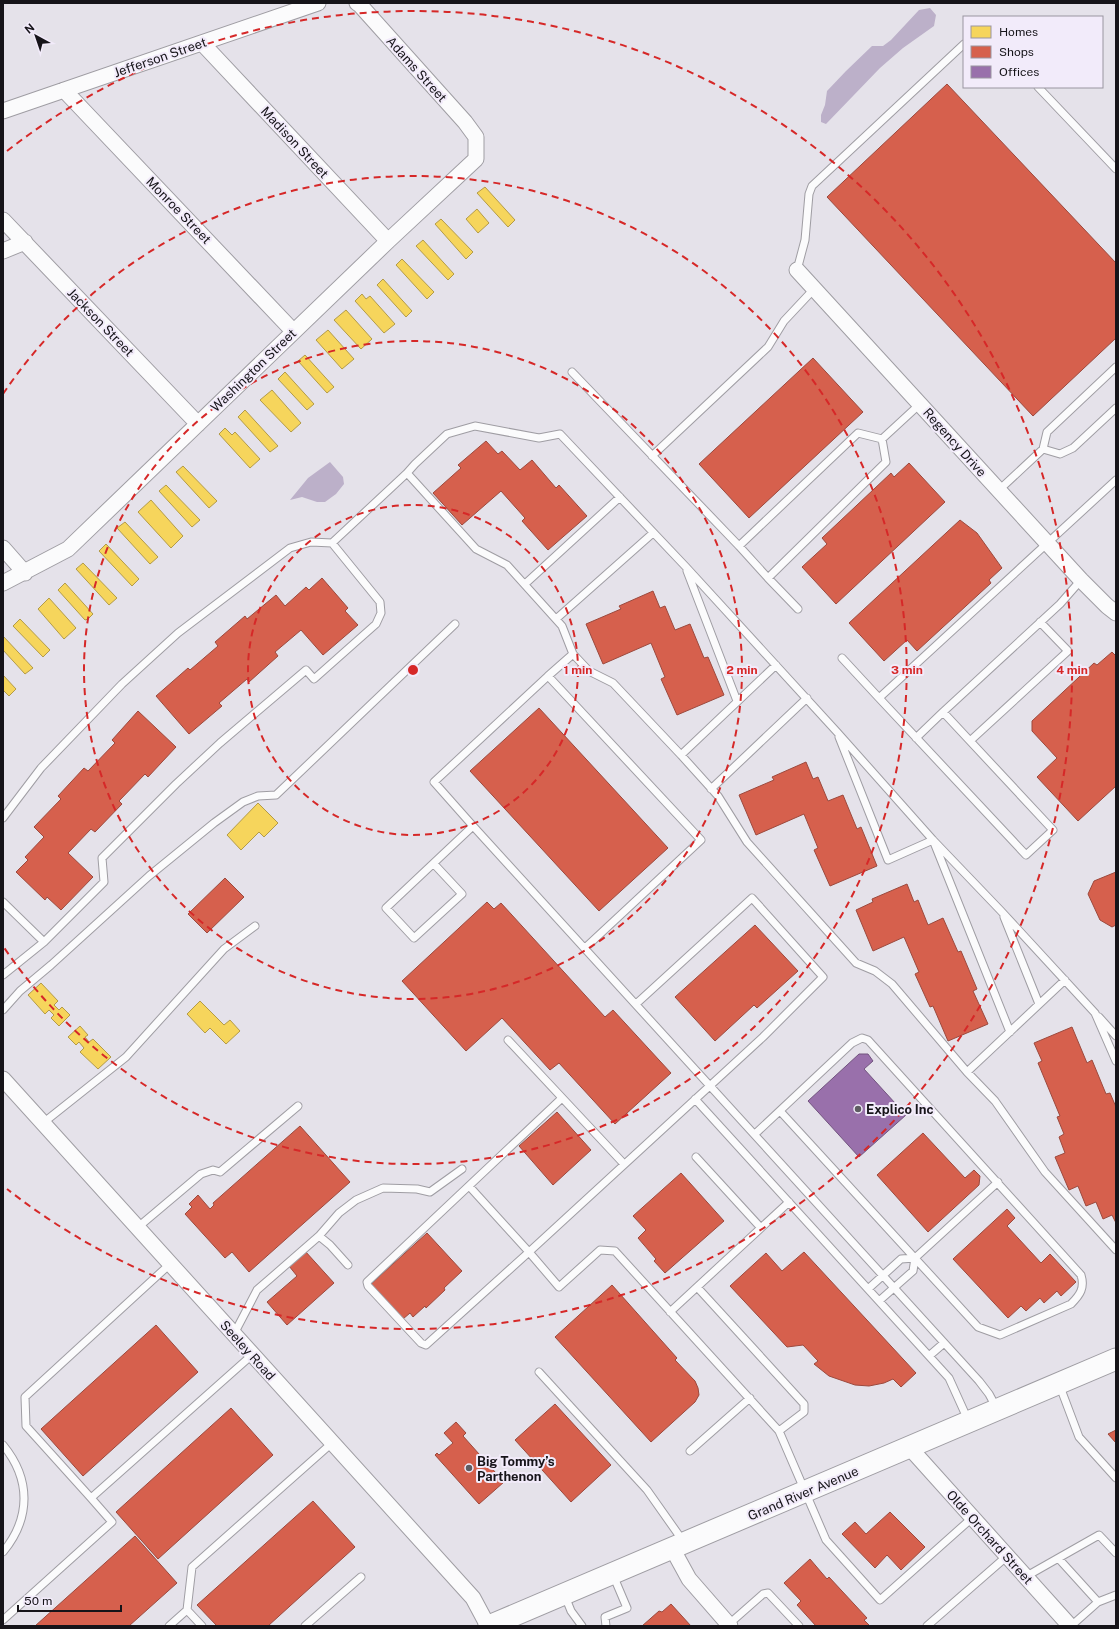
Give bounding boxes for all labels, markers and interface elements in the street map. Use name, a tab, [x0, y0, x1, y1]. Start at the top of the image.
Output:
north arrow	[16, 16, 56, 56]
legend	[963, 16, 1103, 88]
text: N	[22, 21, 37, 36]
text: Homes	[999, 25, 1038, 39]
street label: Adams Street	[383, 34, 450, 105]
street label: Jefferson Street	[112, 35, 208, 80]
text: Shops	[999, 45, 1034, 59]
text: Offices	[999, 65, 1039, 79]
street label: Madison Street	[258, 103, 332, 181]
street label: Monroe Street	[143, 174, 214, 247]
street label: Jackson Street	[64, 285, 137, 360]
street label: Washington Street	[208, 326, 299, 415]
street label: Regency Drive	[920, 405, 989, 480]
centre of rings	[406, 663, 420, 677]
text: 1 min	[564, 663, 592, 677]
text: 2 min	[726, 663, 758, 677]
text: 3 min	[891, 663, 923, 677]
text: 4 min	[1056, 663, 1088, 677]
place label: Explico Inc	[866, 1102, 934, 1117]
marker: Explico Inc	[853, 1104, 863, 1114]
street label: Seeley Road	[217, 1317, 278, 1383]
place label: Big Tommy’s Parthenon	[477, 1454, 555, 1484]
marker: Big Tommy’s Parthenon	[464, 1463, 474, 1473]
street label: Grand River Avenue	[746, 1463, 861, 1524]
street label: Olde Orchard Street	[944, 1487, 1036, 1587]
scale bar	[18, 1587, 121, 1613]
text: 50 m	[24, 1594, 52, 1608]

